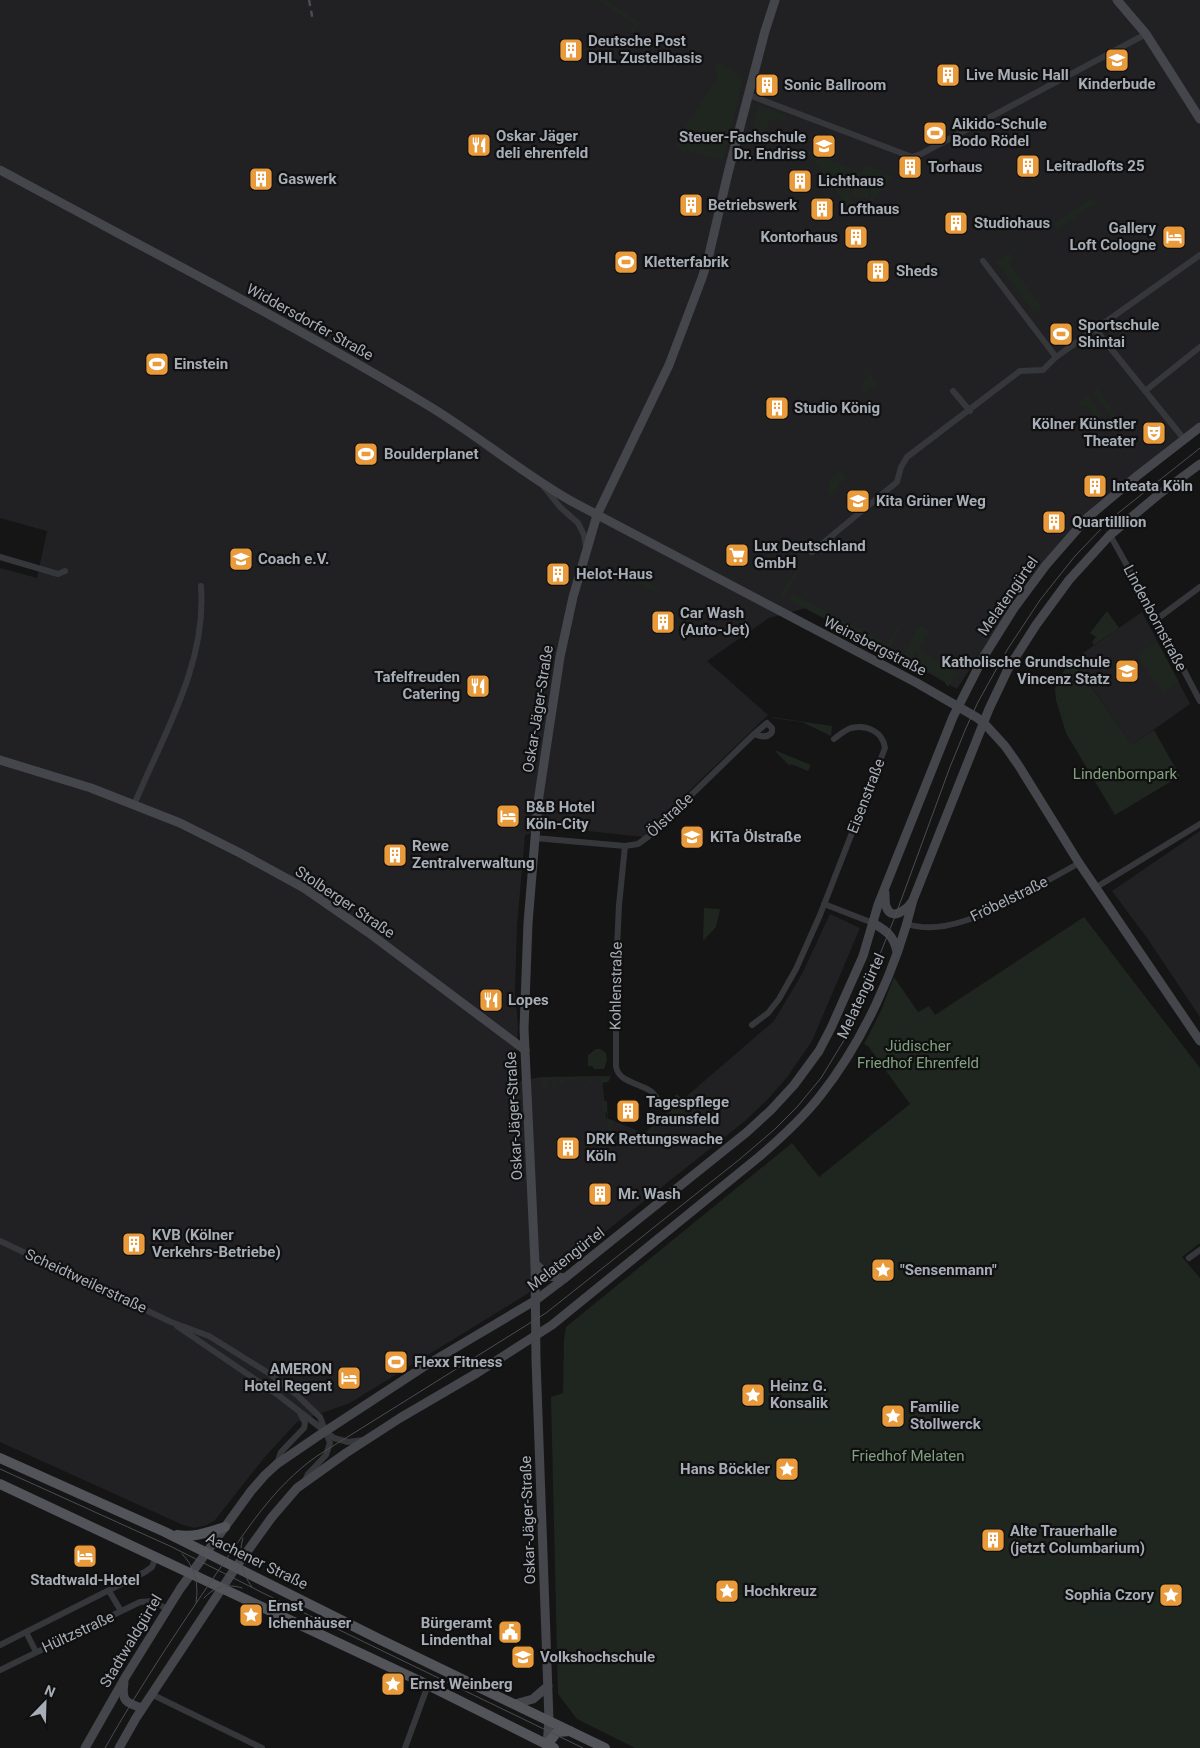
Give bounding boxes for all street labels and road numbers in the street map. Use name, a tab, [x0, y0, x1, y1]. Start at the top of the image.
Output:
street label: Widdersdorfer Straße	[243, 280, 377, 364]
street label: Melatengürtel	[974, 553, 1042, 639]
street label: Lindenbornstraße	[1119, 562, 1191, 674]
street label: Weinsbergstraße	[821, 612, 929, 680]
street label: Oskar-Jäger-Straße	[519, 644, 557, 774]
street label: Eisenstraße	[844, 756, 889, 836]
street label: Ölstraße	[643, 789, 697, 841]
street label: Stolberger Straße	[292, 862, 398, 942]
street label: Fröbelstraße	[967, 872, 1051, 926]
street label: Kohlenstraße	[606, 942, 626, 1030]
street label: Melatengürtel	[833, 950, 889, 1042]
street label: Oskar-Jäger-Straße	[502, 1051, 526, 1181]
street label: Melatengürtel	[524, 1223, 608, 1295]
street label: Scheidtweilerstraße	[22, 1245, 150, 1317]
street label: Oskar-Jäger-Straße	[517, 1455, 539, 1585]
street label: Aachener Straße	[203, 1529, 311, 1593]
street label: Stadtwaldgürtel	[96, 1591, 166, 1691]
street label: Hültzstraße	[39, 1607, 117, 1657]

